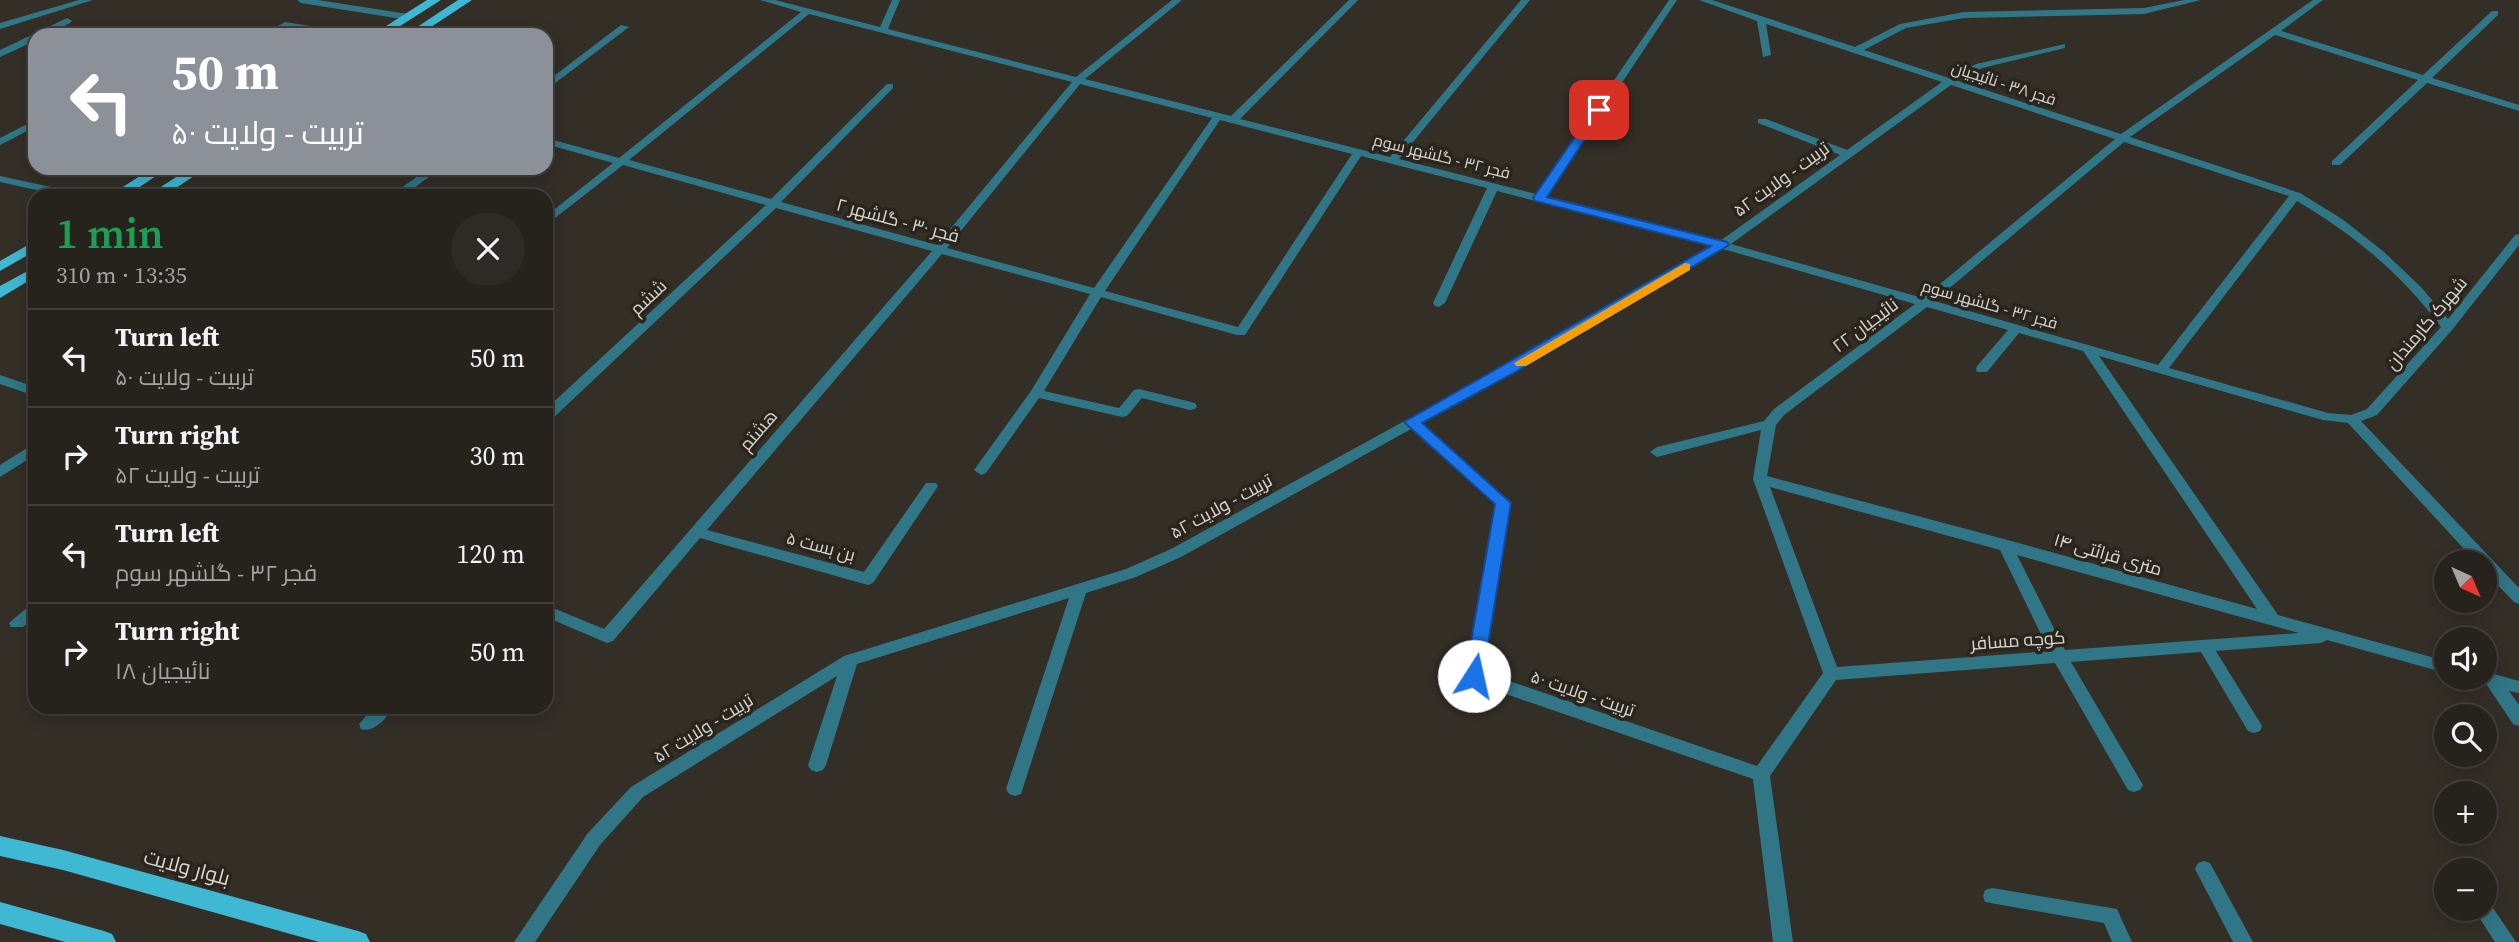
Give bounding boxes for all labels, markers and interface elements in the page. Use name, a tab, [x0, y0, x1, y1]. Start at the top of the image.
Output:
text: 50 m	[171, 38, 279, 105]
icon: left	[56, 56, 147, 147]
street label: فجر ۳۸ - نائیجیان	[1949, 56, 2059, 110]
pin	[1569, 80, 1629, 140]
icon: arrive	[1580, 91, 1618, 129]
text: تربیت - ولایت ۵۰	[171, 111, 364, 155]
street label: فجر ۳۲ - گلشهر سوم	[1371, 128, 1513, 185]
street label: تربیت - ولایت ۵۲	[1728, 135, 1834, 222]
street label: فجر ۳۰ - گلشهر ۲	[834, 192, 962, 248]
text: 1 min	[56, 204, 164, 262]
button: close	[451, 212, 525, 286]
text: 310 m · 13:35	[56, 259, 187, 291]
street label: شهرک کارمندان	[2379, 271, 2473, 375]
street label: ششم	[624, 273, 672, 321]
street label: فجر ۳۲ - گلشهر سوم	[1919, 274, 2061, 335]
street label: نائیجیان ۲۲	[1827, 292, 1903, 358]
text: Turn left	[115, 319, 219, 355]
icon: left	[56, 339, 94, 377]
text: 50 m	[470, 340, 525, 376]
text: تربیت - ولایت ۵۰	[115, 361, 254, 393]
street label: هشتم	[733, 404, 783, 456]
text: Turn right	[115, 417, 239, 453]
icon: right	[56, 437, 94, 475]
text: 30 m	[470, 438, 525, 474]
text: تربیت - ولایت ۵۲	[115, 459, 260, 491]
street label: تربیت - ولایت ۵۲	[1165, 467, 1277, 544]
text: Turn left	[115, 515, 219, 551]
street label: بن بست ۵	[784, 525, 858, 567]
street label: ۱۴ متری قرائتی	[2051, 527, 2165, 581]
icon: left	[56, 535, 94, 573]
text: 120 m	[457, 536, 525, 572]
north arrow	[2434, 550, 2497, 612]
map controls	[2434, 550, 2497, 921]
text: فجر ۳۲ - گلشهر سوم	[115, 557, 317, 589]
text: Turn right	[115, 613, 239, 649]
street label: کوچه مسافر	[1969, 624, 2066, 656]
button: sound	[2434, 627, 2497, 690]
icon: right	[56, 633, 94, 671]
text: 50 m	[470, 634, 525, 670]
position arrow	[1437, 639, 1511, 713]
text: نائیجیان ۱۸	[115, 655, 210, 687]
street label: تربیت - ولایت ۵۰	[1528, 664, 1639, 723]
street label: تربیت - ولایت ۵۲	[648, 687, 758, 769]
button: search	[2434, 704, 2497, 767]
button: +	[2434, 781, 2497, 844]
street label: بلوار ولایت	[141, 842, 233, 892]
button: −	[2434, 858, 2497, 921]

